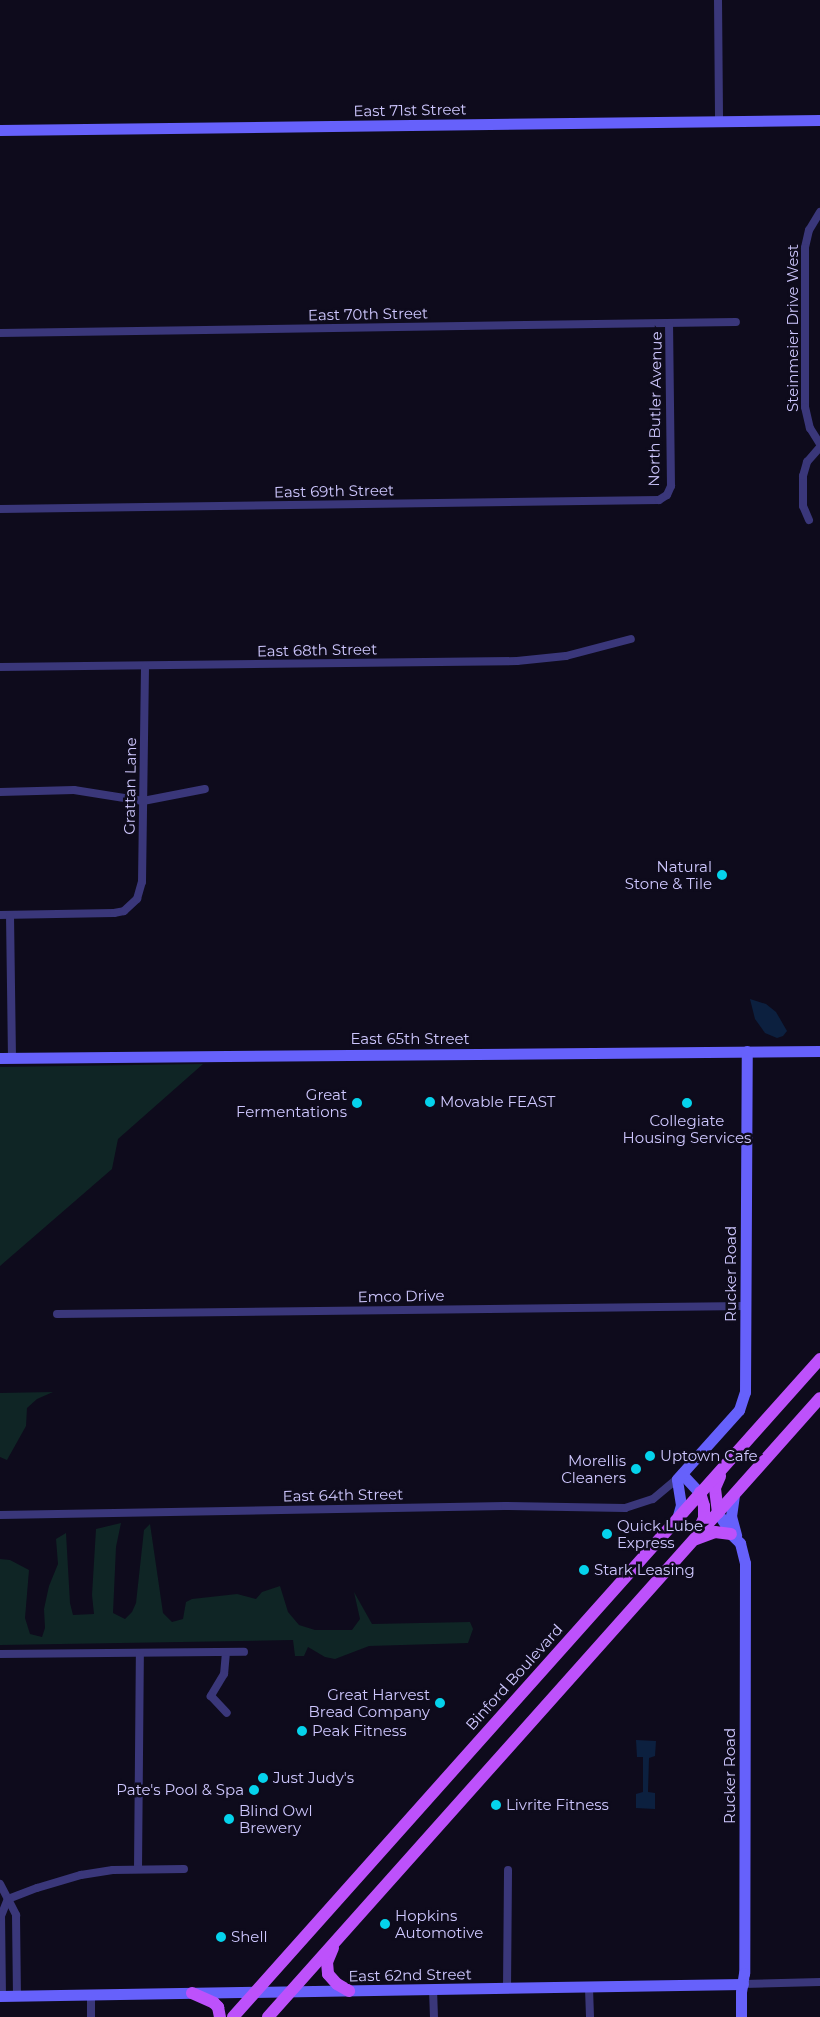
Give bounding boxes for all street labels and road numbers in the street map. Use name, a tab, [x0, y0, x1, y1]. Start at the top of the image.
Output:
street label: East 71st Street	[353, 100, 467, 120]
street label: Steinmeier Drive West	[784, 244, 802, 412]
street label: East 70th Street	[308, 304, 428, 324]
street label: North Butler Avenue	[645, 331, 665, 487]
street label: East 69th Street	[274, 481, 394, 501]
street label: East 68th Street	[257, 640, 377, 660]
street label: Grattan Lane	[120, 737, 140, 835]
street label: East 65th Street	[350, 1030, 470, 1048]
street label: Rucker Road	[722, 1226, 740, 1322]
street label: Emco Drive	[357, 1286, 445, 1306]
street label: East 64th Street	[283, 1485, 403, 1505]
street label: Binford Boulevard	[462, 1620, 566, 1734]
street label: Rucker Road	[721, 1728, 739, 1824]
street label: East 62nd Street	[348, 1965, 472, 1985]

